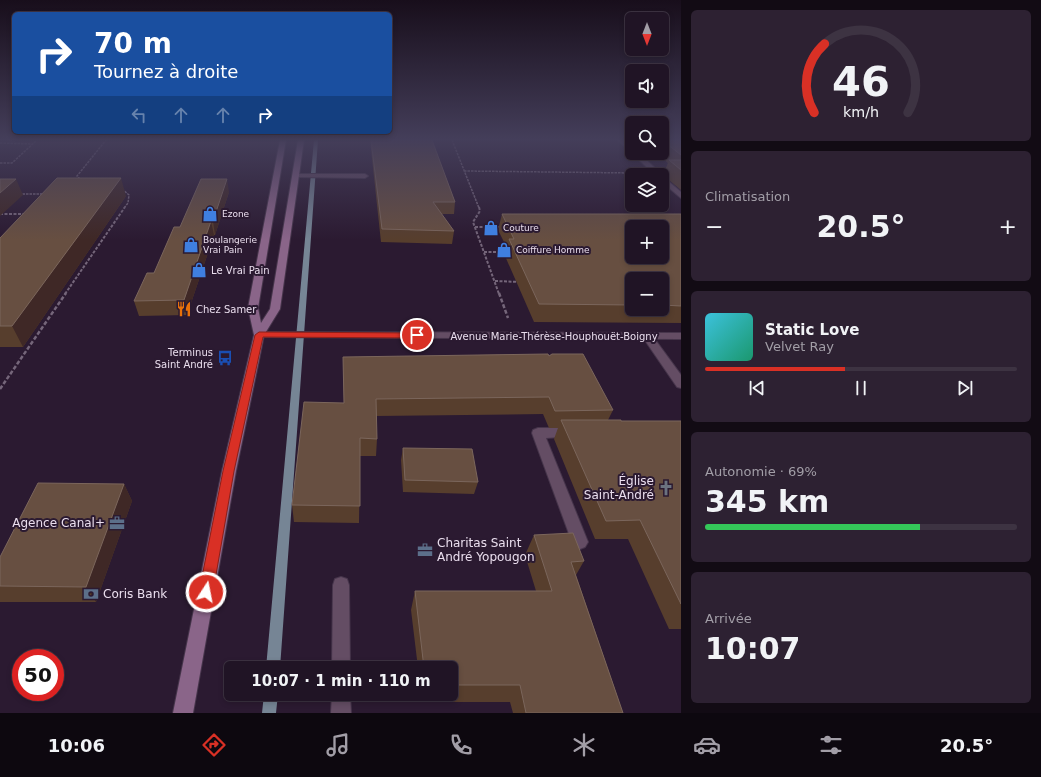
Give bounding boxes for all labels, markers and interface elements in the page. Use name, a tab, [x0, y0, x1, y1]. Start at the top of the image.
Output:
north arrow	[625, 12, 669, 56]
map controls	[625, 12, 669, 316]
text: 70 m	[94, 27, 172, 60]
icon: right	[28, 28, 80, 80]
text: 46	[832, 57, 890, 106]
text: Tournez à droite	[94, 61, 238, 82]
button: sound	[625, 64, 669, 108]
icon: left	[128, 104, 150, 126]
icon: ahead	[170, 104, 192, 126]
icon: ahead	[212, 104, 234, 126]
icon: right	[254, 104, 276, 126]
text: km/h	[843, 104, 879, 120]
button: search	[625, 116, 669, 160]
button: layers	[625, 168, 669, 212]
text: Climatisation	[705, 189, 790, 204]
shop icon: Ezone	[201, 205, 219, 223]
place label: Ezone	[222, 209, 250, 219]
text: 20.5°	[816, 209, 906, 244]
text: −	[705, 214, 723, 239]
text: +	[999, 214, 1017, 239]
shop icon: Couture	[482, 219, 500, 237]
button: +	[625, 220, 669, 264]
place label: Couture	[503, 223, 539, 233]
place label: Boulangerie Vrai Pain	[203, 235, 258, 255]
shop icon: Boulangerie Vrai Pain	[182, 236, 200, 254]
shop icon: Coiffure Homme	[495, 241, 513, 259]
place label: Coiffure Homme	[516, 245, 590, 255]
shop icon: Le Vrai Pain	[190, 261, 208, 279]
place label: Le Vrai Pain	[211, 265, 270, 276]
button: −	[625, 272, 669, 316]
restaurant icon: Chez Samer	[175, 300, 193, 318]
place label: Chez Samer	[196, 304, 257, 315]
pin	[400, 318, 434, 352]
text: Static Love	[765, 321, 859, 339]
icon: arrive	[406, 324, 428, 346]
street label: Avenue Marie-Thérèse-Houphouët-Boigny	[450, 331, 658, 342]
text: Velvet Ray	[765, 339, 834, 354]
place label: Terminus Saint André	[155, 347, 213, 370]
bus stop icon: Terminus Saint André	[216, 349, 234, 367]
icon: previous	[746, 377, 768, 399]
icon: pause	[850, 377, 872, 399]
icon: next	[954, 377, 976, 399]
text: Autonomie · 69%	[705, 464, 817, 479]
place label: Église Saint-André	[584, 473, 654, 502]
church icon: Église Saint-André	[657, 479, 675, 497]
text: 345 km	[705, 484, 829, 519]
office icon: Agence Canal+	[108, 514, 126, 532]
place label: Agence Canal+	[12, 516, 105, 530]
place label: Charitas Saint André Yopougon	[437, 536, 535, 564]
office icon: Charitas Saint André Yopougon	[416, 541, 434, 559]
position arrow	[185, 571, 227, 613]
bank icon: Coris Bank	[82, 585, 100, 603]
place label: Coris Bank	[103, 587, 167, 601]
text: Arrivée	[705, 611, 752, 626]
text: 10:07	[705, 631, 801, 666]
speed limit sign: 50	[12, 649, 64, 701]
text: 10:07 · 1 min · 110 m	[251, 672, 431, 690]
icon: directions	[200, 731, 228, 759]
icon: music	[324, 731, 352, 759]
icon: phone	[447, 731, 475, 759]
icon: climate	[570, 731, 598, 759]
icon: car	[693, 731, 721, 759]
icon: filters	[817, 731, 845, 759]
text: 10:06	[48, 735, 105, 756]
text: 20.5°	[940, 735, 993, 756]

